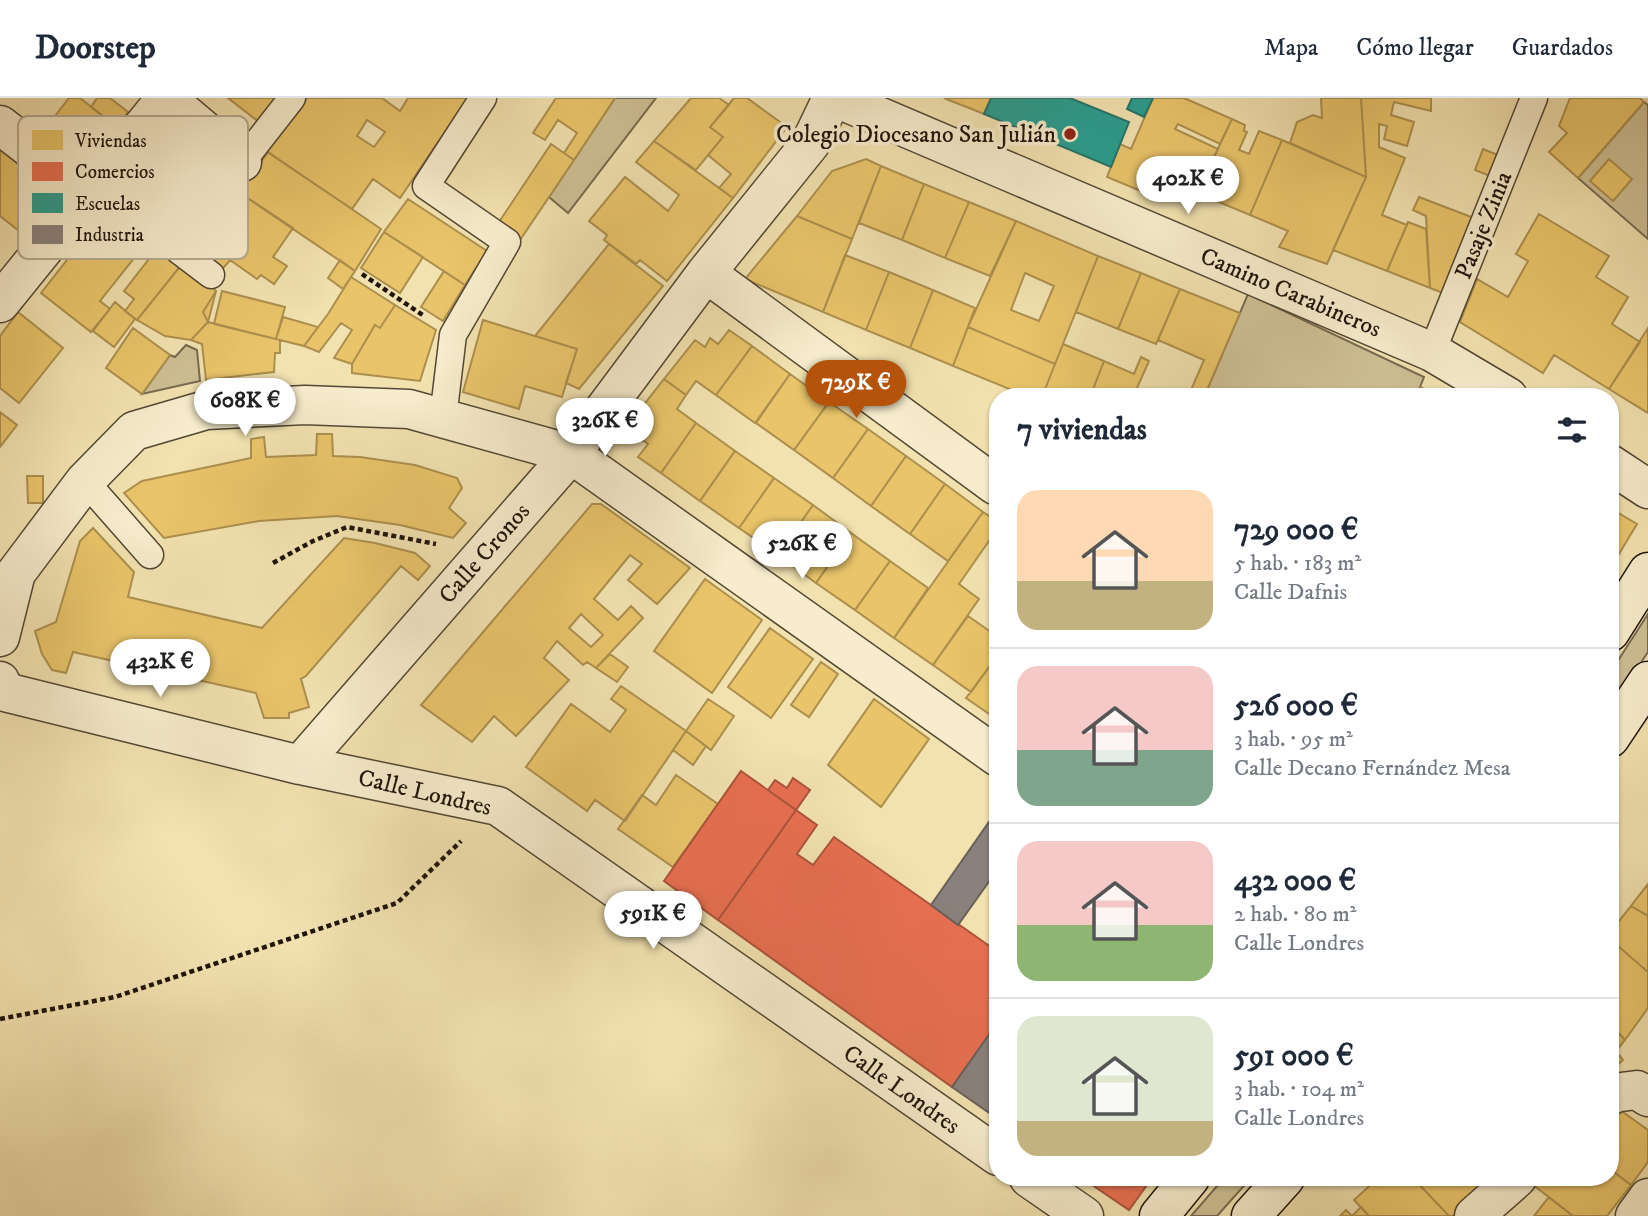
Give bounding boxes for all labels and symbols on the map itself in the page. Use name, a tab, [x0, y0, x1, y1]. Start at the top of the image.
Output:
legend	[18, 116, 248, 259]
place label: Colegio Diocesano San Julián	[776, 120, 1056, 150]
marker: Colegio Diocesano San Julián	[1062, 126, 1078, 142]
text: Viviendas	[74, 130, 147, 153]
pin: 402K €	[1131, 156, 1245, 216]
text: Comercios	[75, 161, 155, 184]
street label: Pasaje Zinia	[1449, 166, 1519, 284]
text: Escuelas	[75, 193, 140, 216]
text: Industria	[75, 224, 144, 247]
street label: Camino Carabineros	[1196, 241, 1385, 345]
pin: 729K €	[799, 360, 913, 420]
pin: 608K €	[188, 378, 302, 438]
pin: 326K €	[548, 398, 662, 458]
street label: Calle Cronos	[433, 497, 537, 610]
pin: 526K €	[745, 522, 859, 581]
pin: 432K €	[103, 640, 217, 699]
street label: Calle Londres	[355, 763, 494, 823]
pin: 591K €	[596, 892, 710, 951]
street label: Calle Londres	[837, 1039, 966, 1141]

